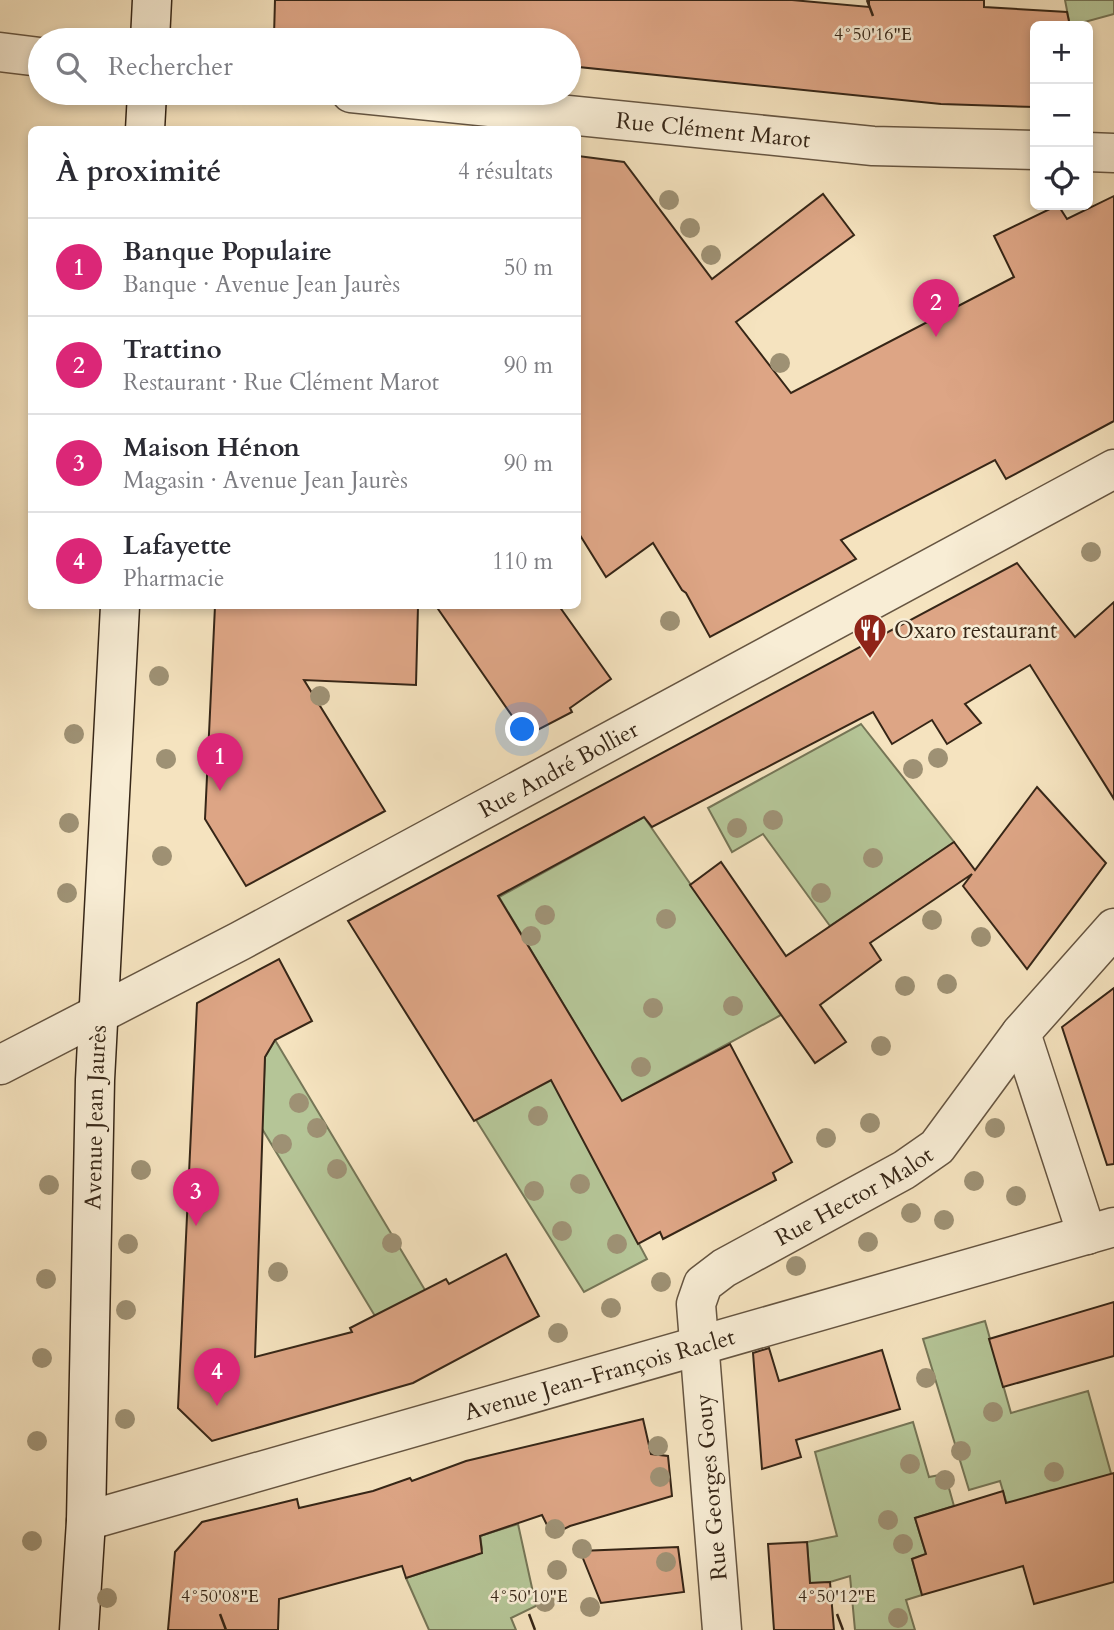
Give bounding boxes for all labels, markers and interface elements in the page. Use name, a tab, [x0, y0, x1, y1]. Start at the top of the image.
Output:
map controls	[1030, 21, 1093, 210]
button: +	[1030, 21, 1093, 84]
text: 4°50'16"E	[834, 22, 912, 47]
search box	[28, 28, 581, 105]
icon: search	[52, 48, 90, 86]
text: Rechercher	[108, 49, 233, 84]
button: −	[1030, 84, 1093, 147]
street label: Rue Clément Marot	[614, 104, 812, 155]
button: locate	[1030, 147, 1093, 210]
text: À proximité	[56, 151, 221, 192]
text: 4 résultats	[458, 156, 553, 187]
text: Banque Populaire	[123, 234, 332, 269]
text: 1	[73, 252, 85, 283]
text: 50 m	[504, 252, 553, 283]
text: Banque · Avenue Jean Jaurès	[123, 269, 400, 300]
pin: 2	[913, 279, 959, 337]
text: Trattino	[123, 332, 222, 367]
text: 2	[73, 350, 85, 381]
text: 90 m	[504, 350, 553, 381]
text: Restaurant · Rue Clément Marot	[123, 367, 439, 398]
text: Maison Hénon	[123, 430, 300, 465]
text: 3	[73, 448, 85, 479]
text: 90 m	[504, 448, 553, 479]
text: Magasin · Avenue Jean Jaurès	[123, 465, 408, 496]
text: Lafayette	[123, 528, 232, 563]
text: 4	[73, 546, 85, 577]
text: 110 m	[492, 546, 553, 577]
text: Pharmacie	[123, 563, 224, 594]
restaurant icon: Oxaro restaurant	[851, 611, 889, 660]
place label: Oxaro restaurant	[894, 615, 1057, 646]
your location	[505, 712, 539, 746]
street label: Rue André Bollier	[473, 713, 644, 825]
pin: 1	[197, 733, 243, 791]
street label: Avenue Jean Jaurès	[77, 1024, 113, 1210]
street label: Rue Hector Malot	[769, 1139, 939, 1253]
pin: 3	[173, 1168, 219, 1226]
street label: Avenue Jean-François Raclet	[460, 1321, 738, 1428]
pin: 4	[194, 1348, 240, 1406]
street label: Rue Georges Gouy	[687, 1392, 735, 1582]
text: 4°50'08"E	[181, 1584, 259, 1609]
text: 4°50'10"E	[490, 1584, 568, 1609]
text: 4°50'12"E	[798, 1584, 876, 1609]

